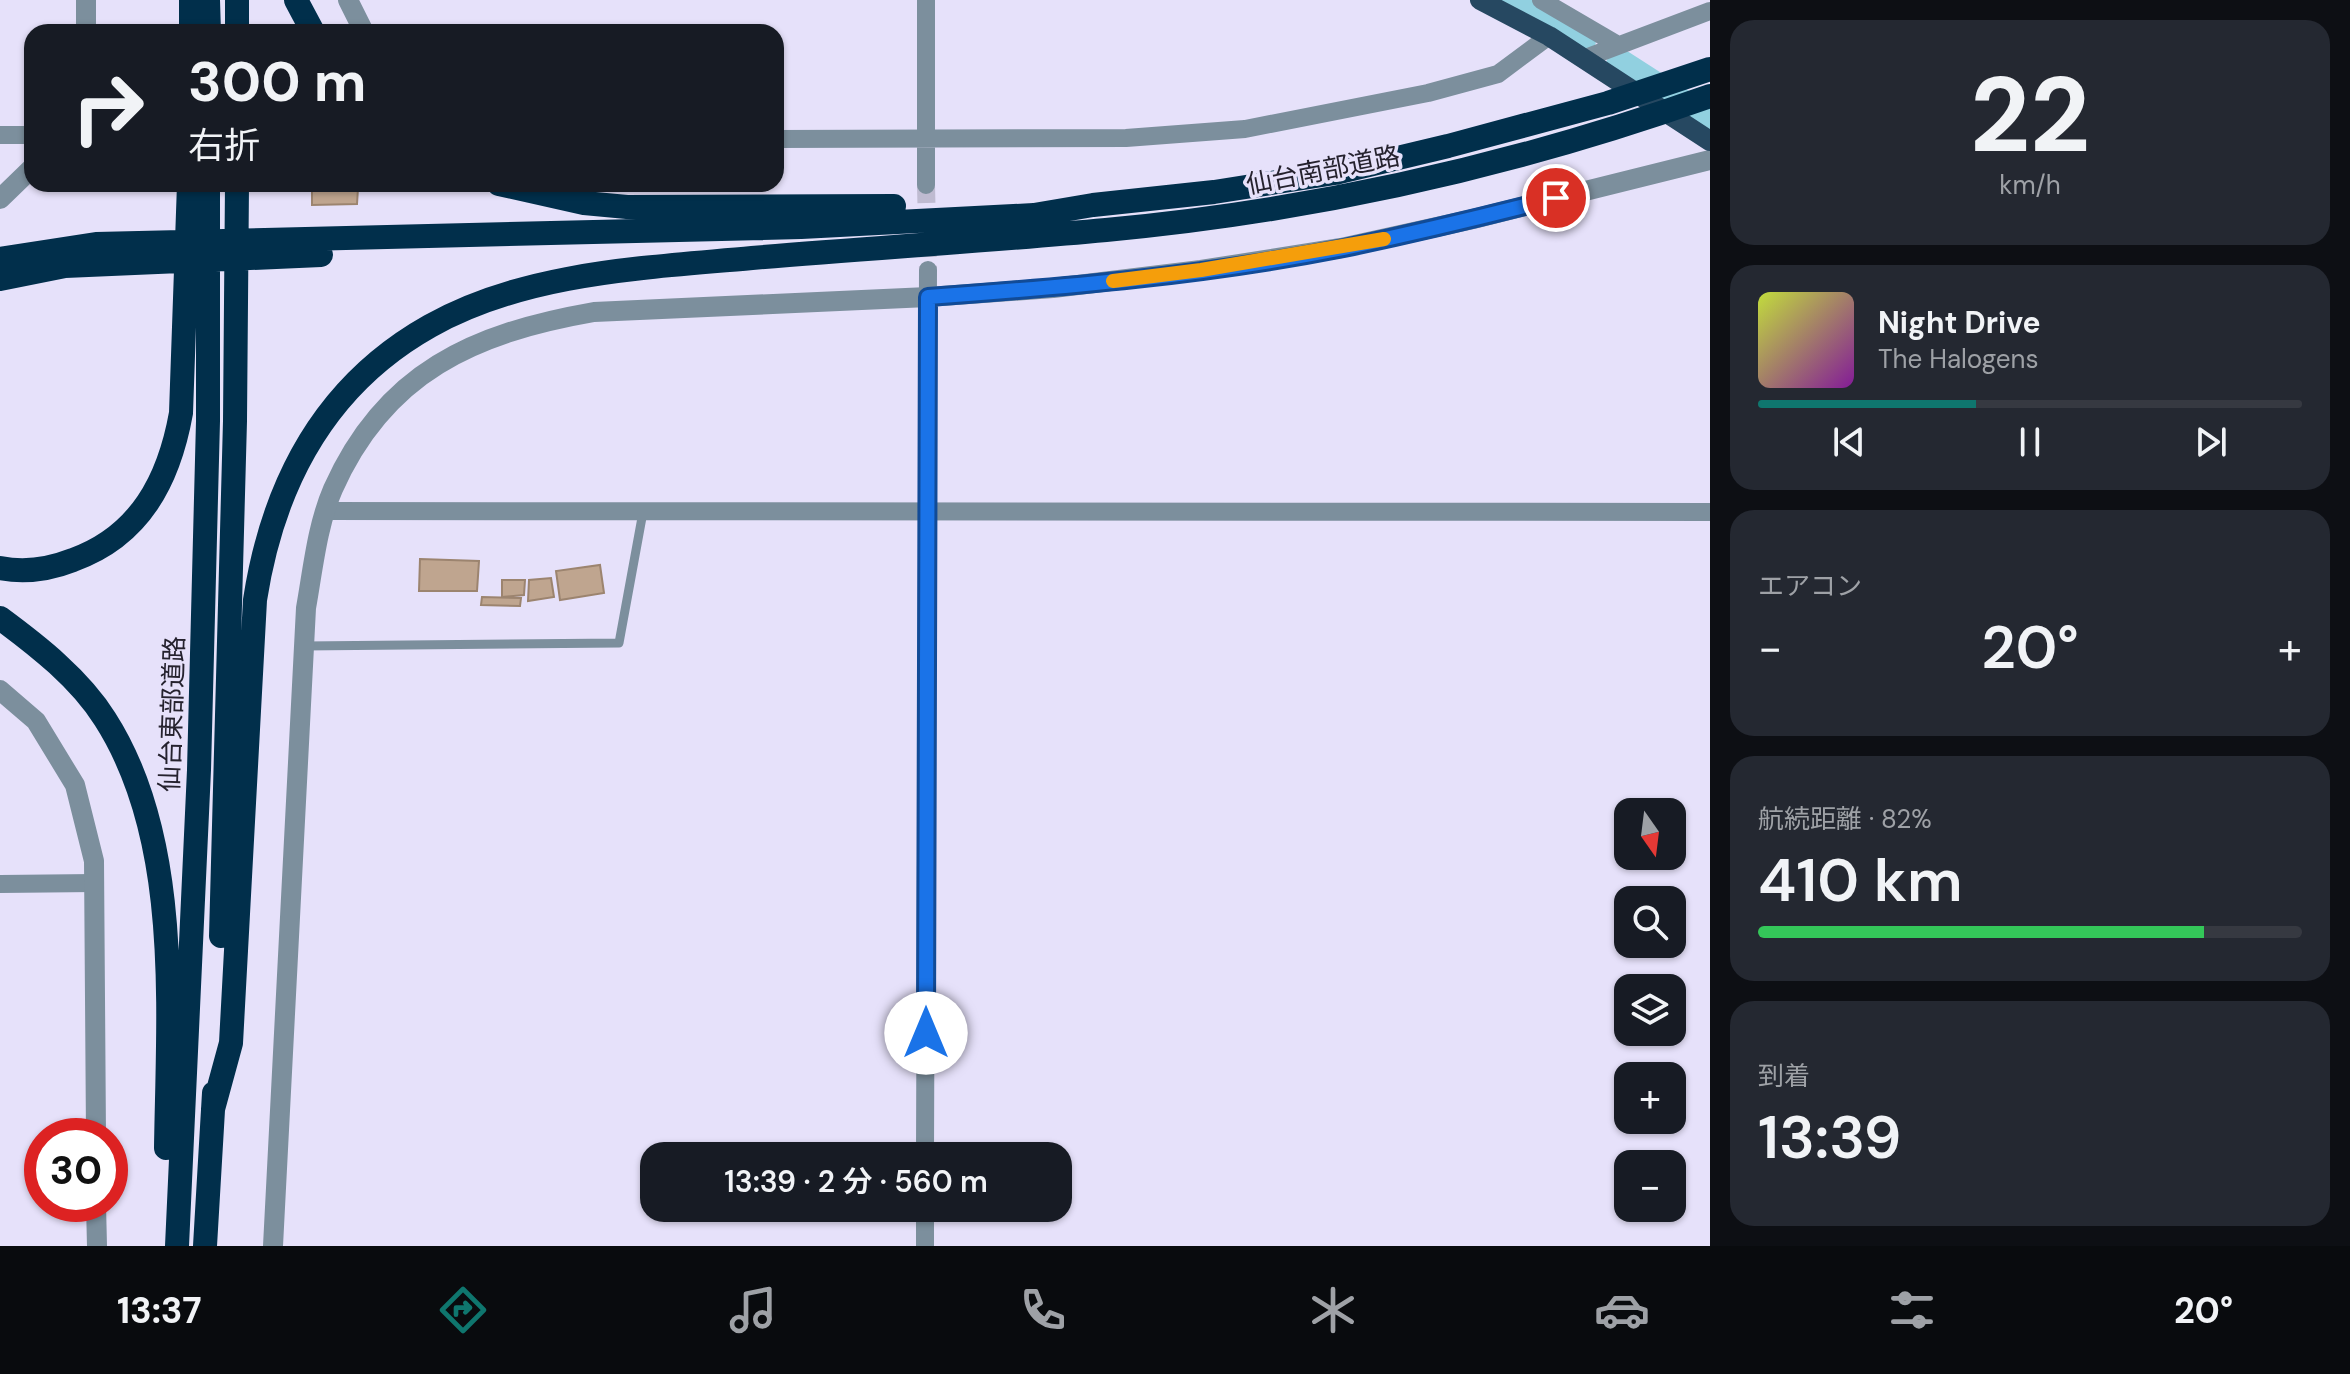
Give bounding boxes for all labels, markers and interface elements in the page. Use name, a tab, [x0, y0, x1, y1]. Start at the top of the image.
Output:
text: 300 m	[188, 45, 366, 118]
text: 22	[1970, 48, 2090, 183]
icon: right	[56, 56, 160, 160]
text: 右折	[188, 122, 260, 169]
street label: 仙台南部道路	[1243, 138, 1403, 202]
pin	[1522, 164, 1590, 232]
text: km/h	[1999, 168, 2061, 202]
icon: arrive	[1534, 176, 1578, 220]
text: Night Drive	[1878, 303, 2041, 342]
text: The Halogens	[1878, 342, 2038, 376]
icon: previous	[1827, 420, 1871, 464]
icon: pause	[2008, 420, 2052, 464]
icon: next	[2189, 420, 2233, 464]
text: エアコン	[1758, 569, 1862, 603]
text: 20°	[1981, 608, 2079, 687]
text: −	[1758, 619, 1782, 677]
text: +	[2278, 619, 2302, 677]
street label: 仙台東部道路	[152, 635, 192, 793]
north arrow	[1614, 798, 1686, 870]
map controls	[1614, 798, 1686, 1222]
text: 航続距離 · 82%	[1758, 802, 1932, 836]
text: 410 km	[1758, 841, 1963, 920]
button: search	[1614, 886, 1686, 958]
button: layers	[1614, 974, 1686, 1046]
position arrow	[884, 991, 968, 1075]
text: 到着	[1758, 1059, 1810, 1093]
button: +	[1614, 1062, 1686, 1134]
text: 13:39	[1758, 1098, 1902, 1177]
speed limit sign: 30	[24, 1118, 128, 1222]
button: −	[1614, 1150, 1686, 1222]
text: 13:39 · 2 分 · 560 m	[724, 1162, 988, 1201]
icon: directions	[435, 1282, 491, 1338]
icon: music	[725, 1282, 781, 1338]
icon: phone	[1015, 1282, 1071, 1338]
icon: climate	[1305, 1282, 1361, 1338]
icon: car	[1594, 1282, 1650, 1338]
icon: filters	[1884, 1282, 1940, 1338]
text: 13:37	[117, 1287, 202, 1334]
text: 20°	[2174, 1287, 2233, 1334]

